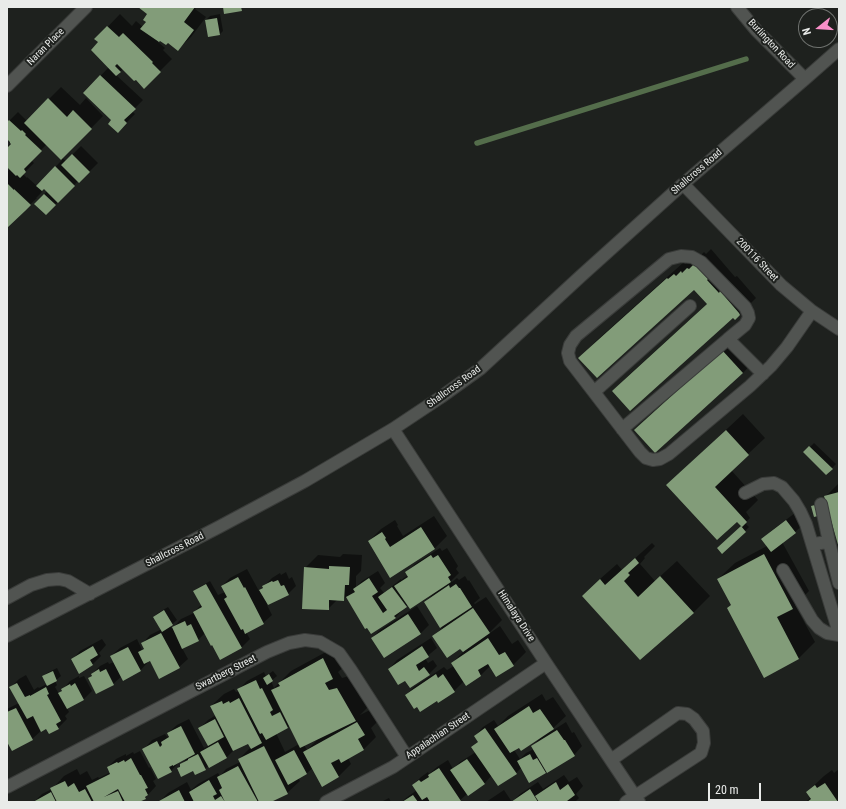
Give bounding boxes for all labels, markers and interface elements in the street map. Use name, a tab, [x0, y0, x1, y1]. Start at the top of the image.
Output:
north arrow	[798, 8, 838, 48]
street label: Burlington Road	[745, 17, 797, 71]
street label: Naran Place	[25, 26, 67, 68]
text: N	[800, 26, 814, 36]
street label: Shallcross Road	[669, 147, 725, 197]
street label: 200116 Street	[733, 236, 781, 284]
street label: Shallcross Road	[425, 363, 483, 411]
street label: Shallcross Road	[144, 530, 206, 570]
street label: Himalaya Drive	[495, 588, 537, 644]
street label: Swartberg Street	[194, 653, 258, 693]
street label: Appalachian Street	[404, 710, 472, 762]
scale bar	[710, 775, 763, 801]
text: 20 m	[715, 783, 739, 797]

